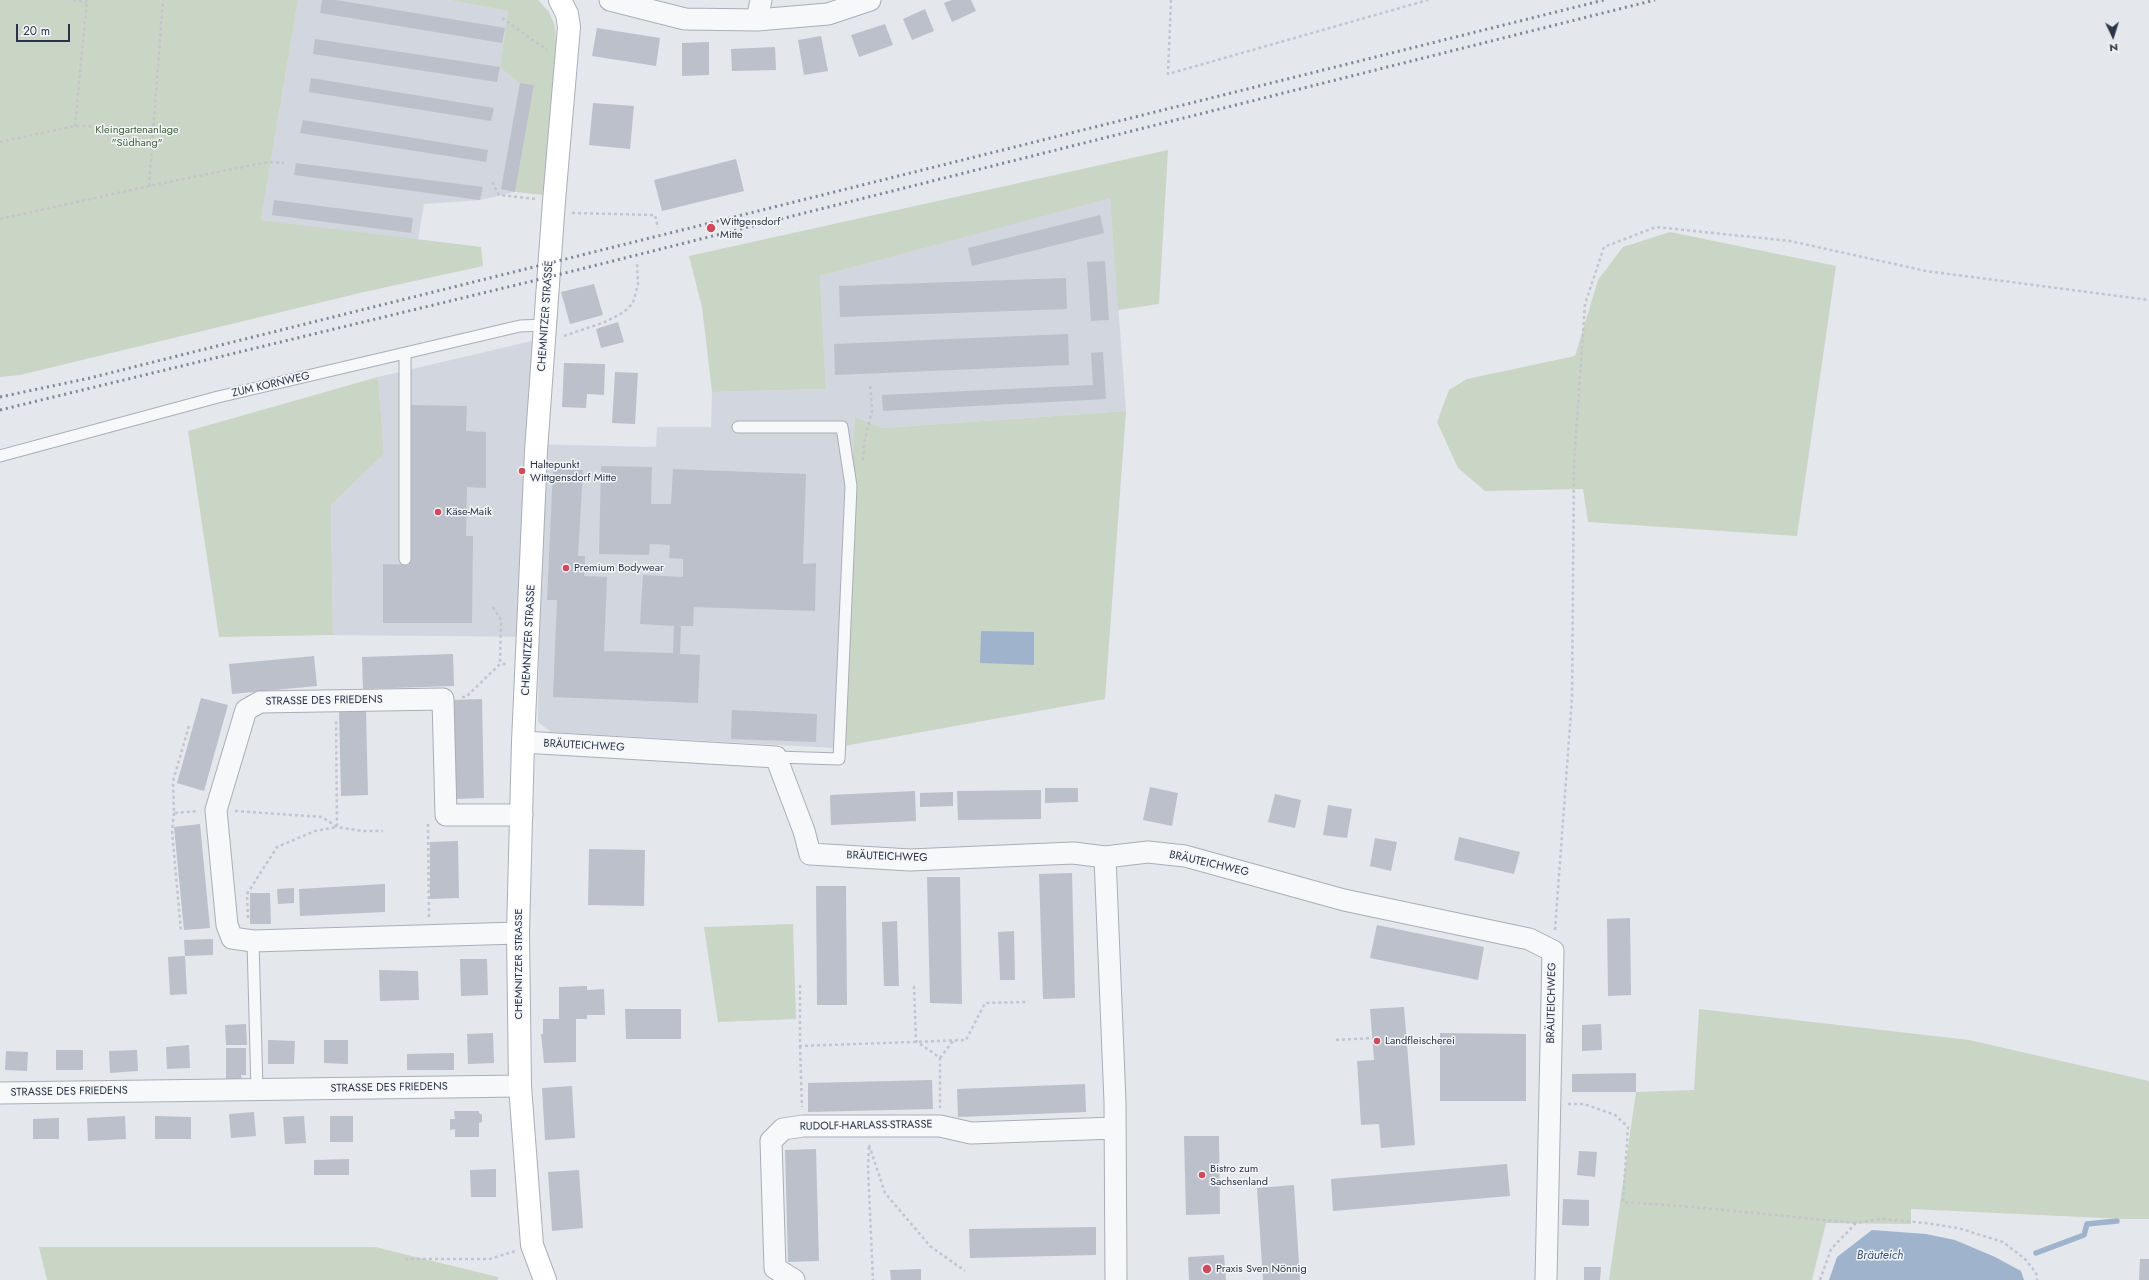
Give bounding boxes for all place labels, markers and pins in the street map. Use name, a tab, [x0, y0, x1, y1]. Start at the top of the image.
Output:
place label: Wittgensdorf Mitte	[720, 215, 780, 241]
marker: Wittgensdorf Mitte	[705, 222, 717, 234]
place label: Haltepunkt Wittgensdorf Mitte	[530, 458, 616, 484]
marker: Haltepunkt Wittgensdorf Mitte	[517, 466, 527, 476]
place label: Käse-Maik	[446, 505, 492, 519]
marker: Käse-Maik	[433, 507, 443, 517]
place label: Premium Bodywear	[574, 561, 664, 575]
marker: Premium Bodywear	[561, 563, 571, 573]
place label: Landfleischerei	[1385, 1034, 1455, 1048]
marker: Landfleischerei	[1372, 1036, 1382, 1046]
place label: Bistro zum Sachsenland	[1210, 1162, 1268, 1188]
marker: Bistro zum Sachsenland	[1197, 1170, 1207, 1180]
place label: Praxis Sven Nönnig	[1216, 1262, 1307, 1276]
marker: Praxis Sven Nönnig	[1201, 1263, 1213, 1275]

